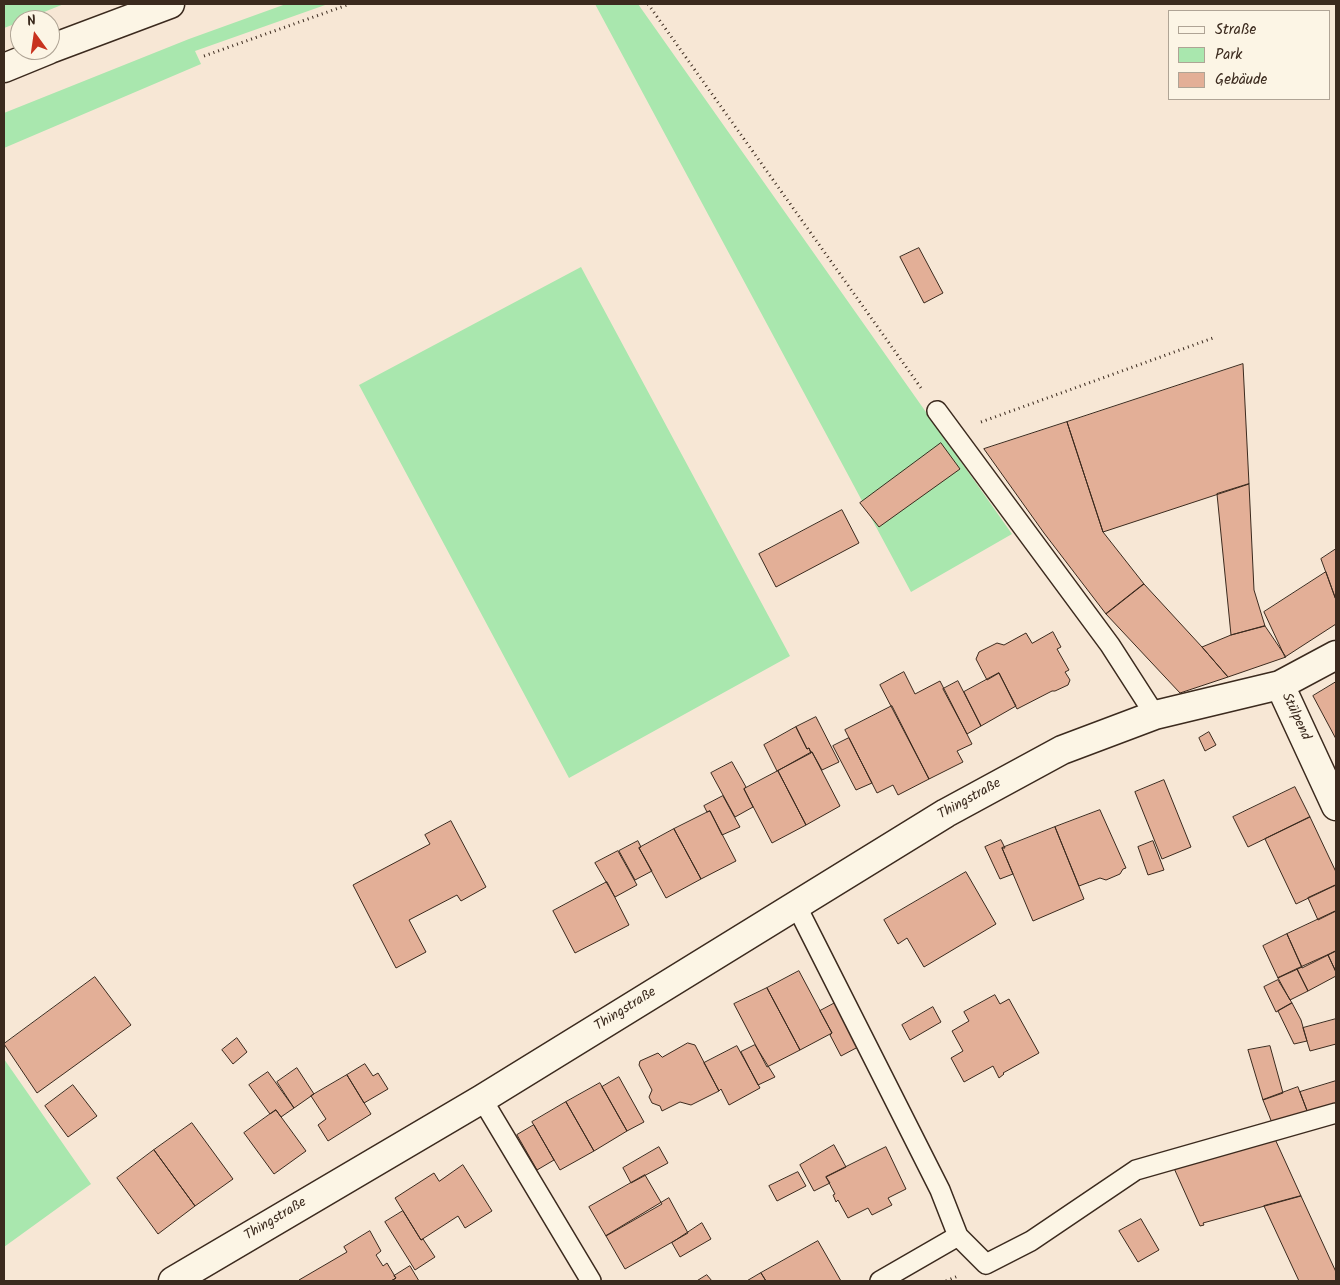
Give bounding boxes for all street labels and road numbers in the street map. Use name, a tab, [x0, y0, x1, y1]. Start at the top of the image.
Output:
street label: Stülpend	[1277, 691, 1313, 743]
street label: Thingstraße	[936, 776, 1004, 824]
street label: Thingstraße	[592, 984, 660, 1036]
street label: Thingstraße	[242, 1195, 310, 1245]

